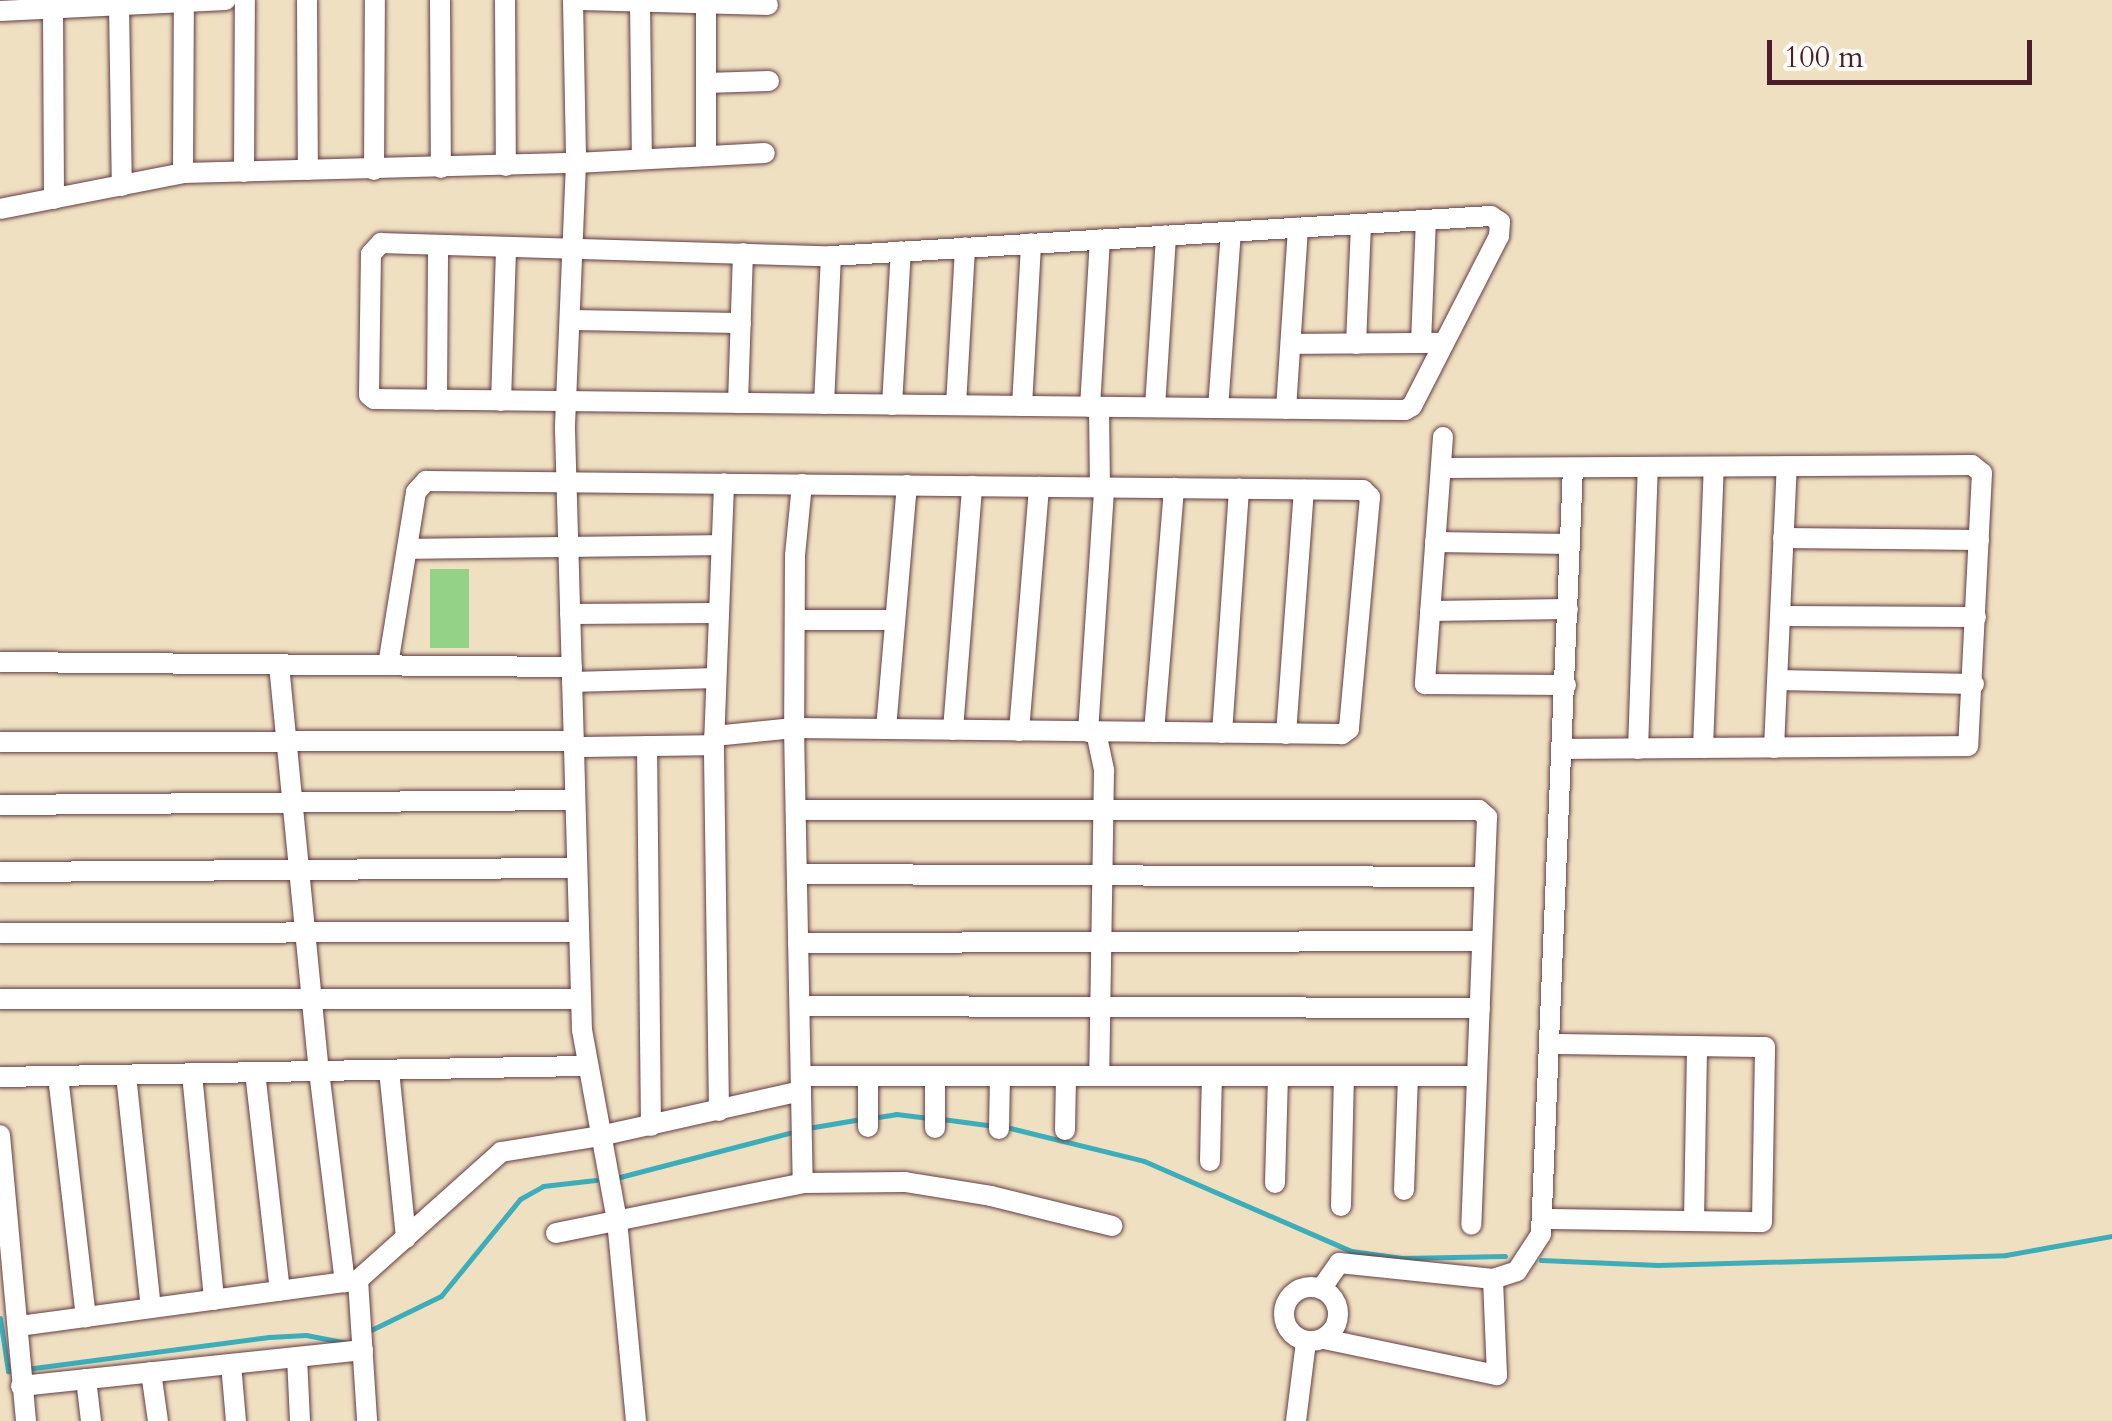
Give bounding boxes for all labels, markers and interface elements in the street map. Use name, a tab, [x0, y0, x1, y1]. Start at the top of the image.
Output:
scale bar	[1772, 20, 2037, 82]
text: 100 m	[1784, 37, 1864, 78]

